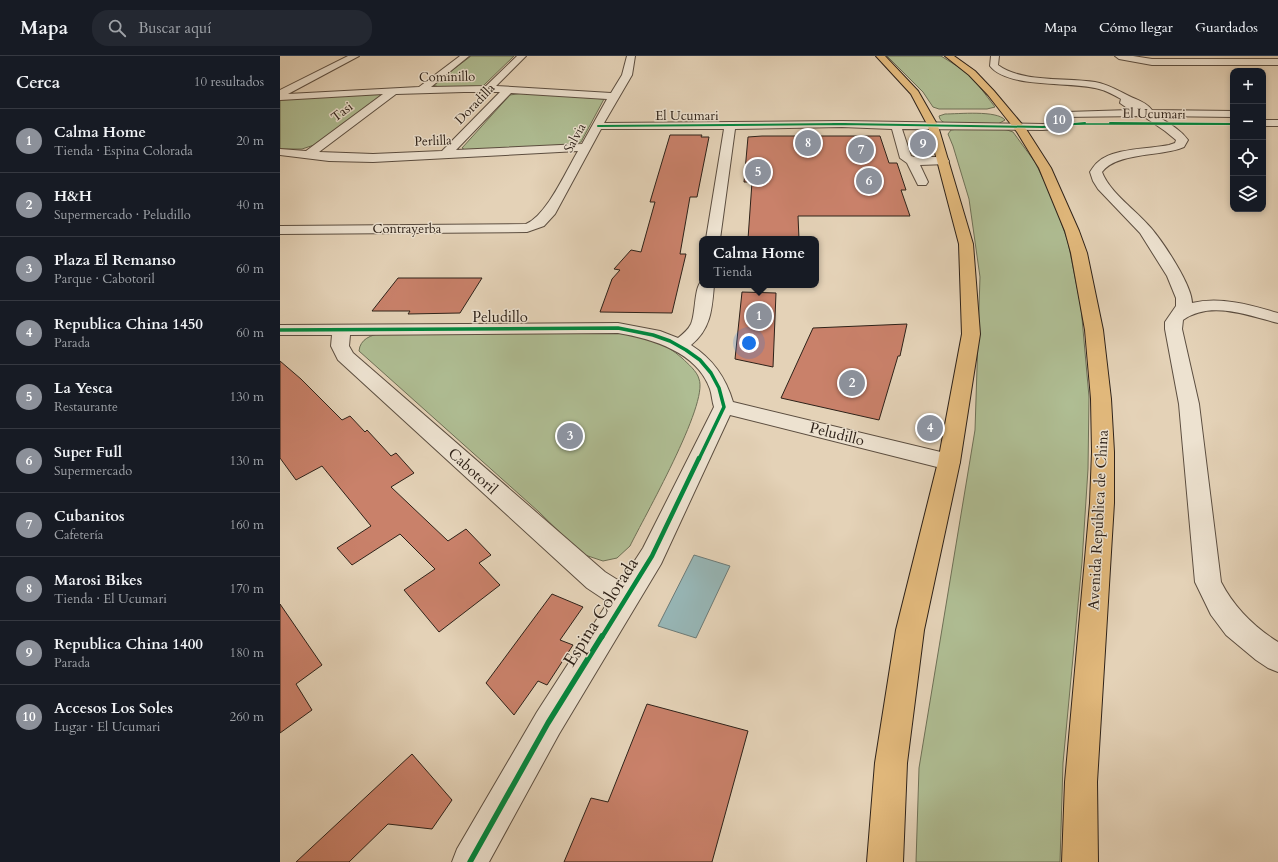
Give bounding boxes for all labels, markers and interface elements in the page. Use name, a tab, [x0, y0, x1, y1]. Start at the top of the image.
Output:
search box	[92, 10, 372, 46]
text: Mapa	[20, 15, 68, 41]
icon: search	[106, 17, 128, 39]
text: Buscar aquí	[138, 18, 211, 38]
text: Mapa	[1044, 18, 1077, 37]
text: Cómo llegar	[1099, 18, 1173, 37]
text: Guardados	[1195, 18, 1258, 37]
street label: Cominillo	[419, 68, 475, 86]
map controls	[1230, 68, 1266, 212]
button: +	[1230, 68, 1266, 104]
text: Cerca	[16, 71, 60, 94]
text: 10 resultados	[194, 73, 264, 91]
street label: Doradilla	[451, 79, 499, 129]
street label: Tasi	[327, 98, 357, 126]
street label: El Ucumari	[1122, 104, 1186, 124]
button: −	[1230, 104, 1266, 140]
pin: 10	[1046, 105, 1072, 135]
street label: El Ucumari	[655, 107, 719, 125]
street label: Salvia	[560, 120, 591, 156]
text: Calma Home	[54, 122, 146, 142]
pin: 8	[795, 128, 821, 158]
pin: 9	[910, 129, 936, 159]
street label: Perlilla	[414, 131, 452, 151]
text: 1	[26, 132, 32, 150]
text: 20 m	[236, 132, 264, 150]
pin: 7	[848, 135, 874, 165]
button: locate	[1230, 140, 1266, 176]
text: Tienda · Espina Colorada	[54, 142, 193, 160]
pin: 5	[745, 157, 771, 187]
pin: 6	[856, 166, 882, 196]
button: layers	[1230, 176, 1266, 212]
text: H&H	[54, 186, 92, 206]
text: 2	[26, 196, 32, 214]
text: 40 m	[236, 196, 264, 214]
text: Supermercado · Peludillo	[54, 206, 191, 224]
street label: Contrayerba	[373, 220, 442, 238]
popup	[699, 236, 819, 288]
text: Calma Home	[713, 243, 805, 263]
text: Plaza El Remanso	[54, 250, 176, 270]
text: 3	[26, 260, 32, 278]
text: 60 m	[236, 260, 264, 278]
text: Tienda	[713, 263, 752, 281]
text: Parque · Cabotoril	[54, 270, 155, 288]
pin: 1	[746, 301, 772, 331]
street label: Peludillo	[472, 307, 528, 327]
text: Republica China 1450	[54, 314, 203, 334]
text: 4	[26, 324, 32, 342]
text: 60 m	[236, 324, 264, 342]
your location	[739, 333, 759, 353]
text: Parada	[54, 334, 90, 352]
pin: 2	[839, 368, 865, 398]
text: La Yesca	[54, 378, 113, 398]
text: 5	[26, 388, 32, 406]
text: 130 m	[230, 388, 264, 406]
text: Restaurante	[54, 398, 118, 416]
pin: 4	[917, 413, 943, 443]
street label: Peludillo	[808, 418, 866, 450]
pin: 3	[557, 421, 583, 451]
street label: Avenida República de China	[1083, 429, 1113, 611]
text: Super Full	[54, 442, 122, 462]
street label: Cabotoril	[444, 443, 502, 499]
text: 6	[26, 452, 32, 470]
text: 130 m	[230, 452, 264, 470]
text: Supermercado	[54, 462, 132, 480]
text: Cubanitos	[54, 506, 125, 526]
text: 7	[26, 516, 32, 534]
text: 160 m	[230, 516, 264, 534]
text: Cafetería	[54, 526, 103, 544]
street label: Espina Colorada	[558, 553, 645, 671]
text: Marosi Bikes	[54, 570, 142, 590]
text: 8	[26, 580, 32, 598]
text: 170 m	[230, 580, 264, 598]
text: Tienda · El Ucumari	[54, 590, 167, 608]
text: Republica China 1400	[54, 634, 203, 654]
text: 9	[26, 644, 32, 662]
text: 180 m	[230, 644, 264, 662]
text: Parada	[54, 654, 90, 672]
text: Accesos Los Soles	[54, 698, 173, 718]
text: 10	[22, 708, 36, 726]
text: 260 m	[230, 708, 264, 726]
text: Lugar · El Ucumari	[54, 718, 160, 736]

